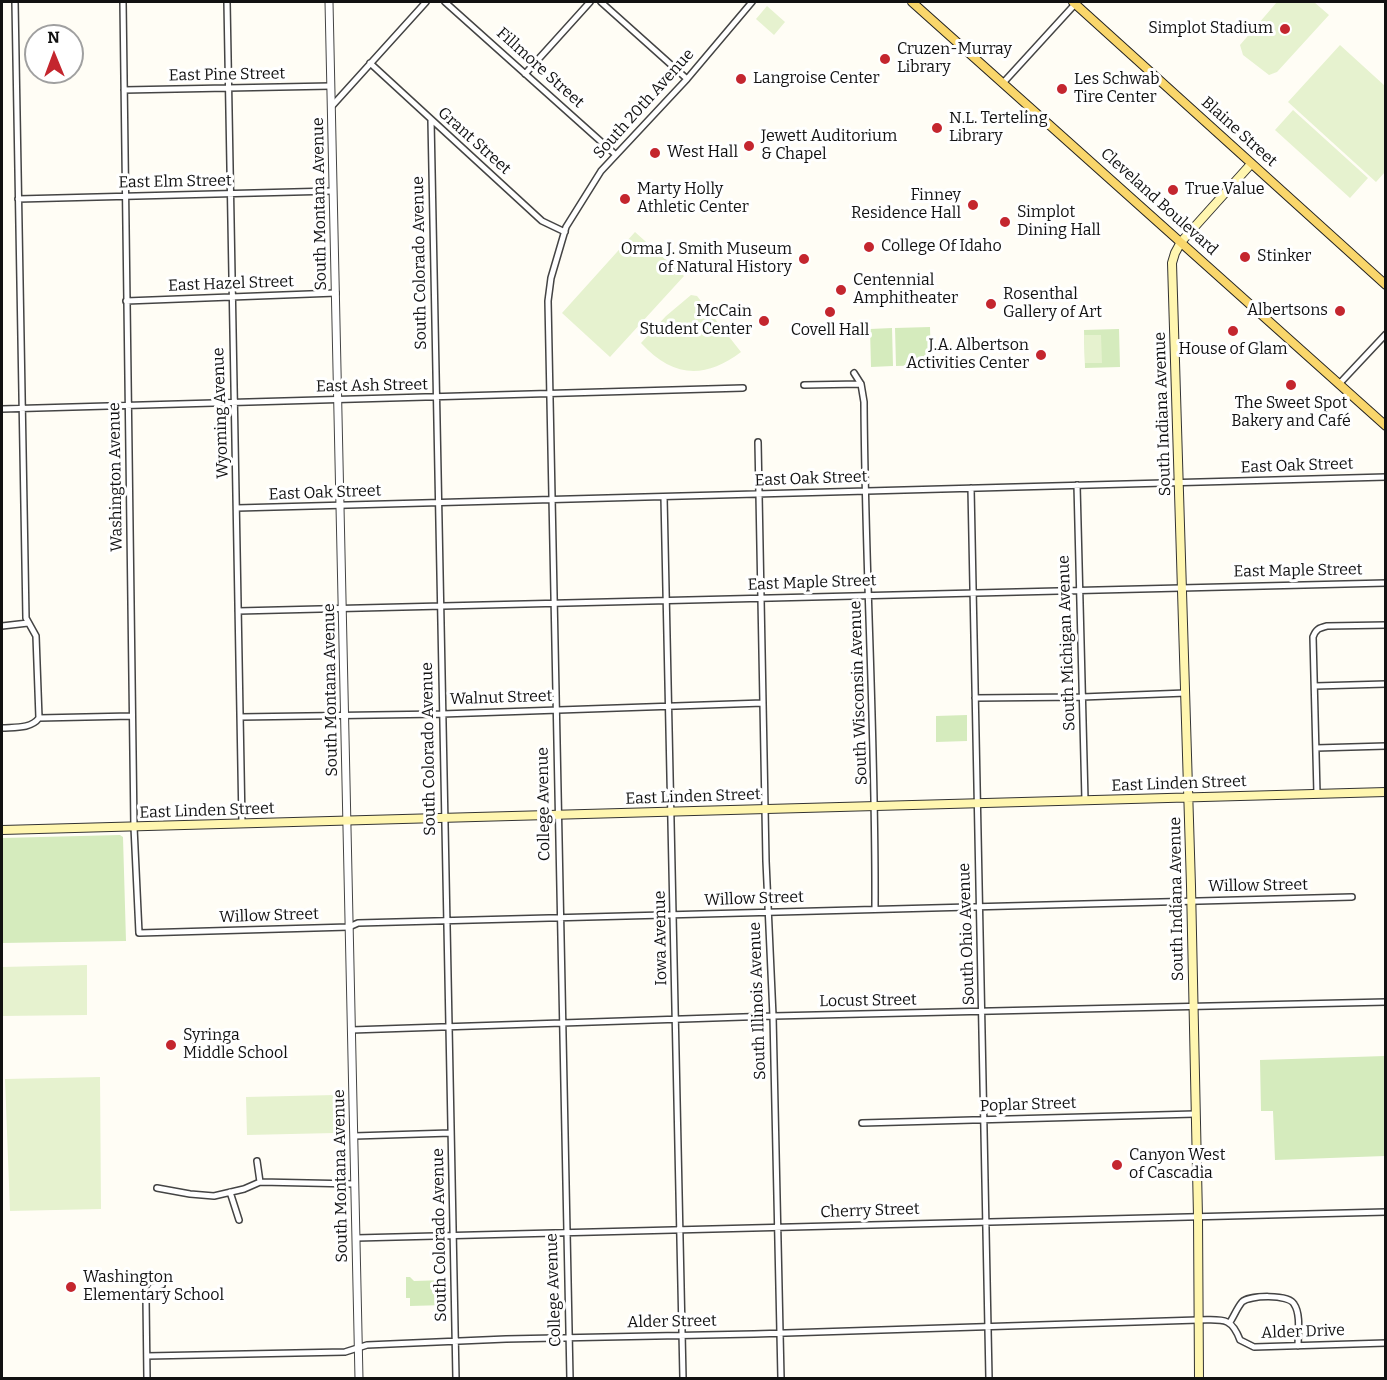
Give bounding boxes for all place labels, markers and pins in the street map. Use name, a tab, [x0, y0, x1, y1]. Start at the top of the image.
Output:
place label: Simplot Stadium	[1148, 19, 1273, 39]
marker: Simplot Stadium	[1278, 22, 1292, 36]
place label: Cruzen-Murray Library	[897, 40, 1012, 78]
marker: Cruzen-Murray Library	[878, 52, 892, 66]
place label: Langroise Center	[753, 69, 880, 89]
place label: Les Schwab Tire Center	[1074, 70, 1160, 108]
marker: Langroise Center	[734, 72, 748, 86]
marker: Les Schwab Tire Center	[1055, 82, 1069, 96]
place label: N.L. Terteling Library	[949, 109, 1048, 147]
marker: N.L. Terteling Library	[930, 121, 944, 135]
place label: Jewett Auditorium & Chapel	[761, 127, 897, 165]
marker: Jewett Auditorium & Chapel	[742, 139, 756, 153]
place label: West Hall	[667, 143, 738, 163]
marker: West Hall	[648, 146, 662, 160]
place label: Marty Holly Athletic Center	[637, 180, 749, 218]
place label: True Value	[1185, 180, 1265, 200]
marker: True Value	[1166, 183, 1180, 197]
place label: Finney Residence Hall	[851, 186, 961, 224]
marker: Marty Holly Athletic Center	[618, 192, 632, 206]
marker: Finney Residence Hall	[966, 198, 980, 212]
place label: Simplot Dining Hall	[1017, 203, 1101, 241]
marker: Simplot Dining Hall	[998, 215, 1012, 229]
place label: College Of Idaho	[881, 237, 1002, 257]
place label: Orma J. Smith Museum of Natural History	[621, 240, 792, 278]
marker: College Of Idaho	[862, 240, 876, 254]
place label: Stinker	[1257, 247, 1311, 267]
marker: Stinker	[1238, 250, 1252, 264]
marker: Orma J. Smith Museum of Natural History	[797, 252, 811, 266]
place label: Centennial Amphitheater	[853, 271, 958, 309]
marker: Centennial Amphitheater	[834, 283, 848, 297]
place label: Rosenthal Gallery of Art	[1003, 285, 1102, 323]
marker: Rosenthal Gallery of Art	[984, 297, 998, 311]
place label: Albertsons	[1247, 301, 1328, 321]
place label: McCain Student Center	[639, 302, 752, 340]
marker: Albertsons	[1333, 304, 1347, 318]
marker: Covell Hall	[823, 305, 837, 319]
marker: McCain Student Center	[757, 314, 771, 328]
place label: Covell Hall	[791, 321, 869, 341]
marker: House of Glam	[1226, 324, 1240, 338]
place label: J.A. Albertson Activities Center	[906, 336, 1029, 374]
place label: House of Glam	[1178, 340, 1288, 360]
marker: J.A. Albertson Activities Center	[1034, 348, 1048, 362]
marker: The Sweet Spot Bakery and Café	[1284, 378, 1298, 392]
place label: The Sweet Spot Bakery and Café	[1231, 394, 1351, 432]
place label: Syringa Middle School	[183, 1026, 288, 1064]
marker: Syringa Middle School	[164, 1038, 178, 1052]
place label: Canyon West of Cascadia	[1129, 1146, 1225, 1184]
marker: Canyon West of Cascadia	[1110, 1158, 1124, 1172]
place label: Washington Elementary School	[83, 1268, 224, 1306]
marker: Washington Elementary School	[64, 1280, 78, 1294]

